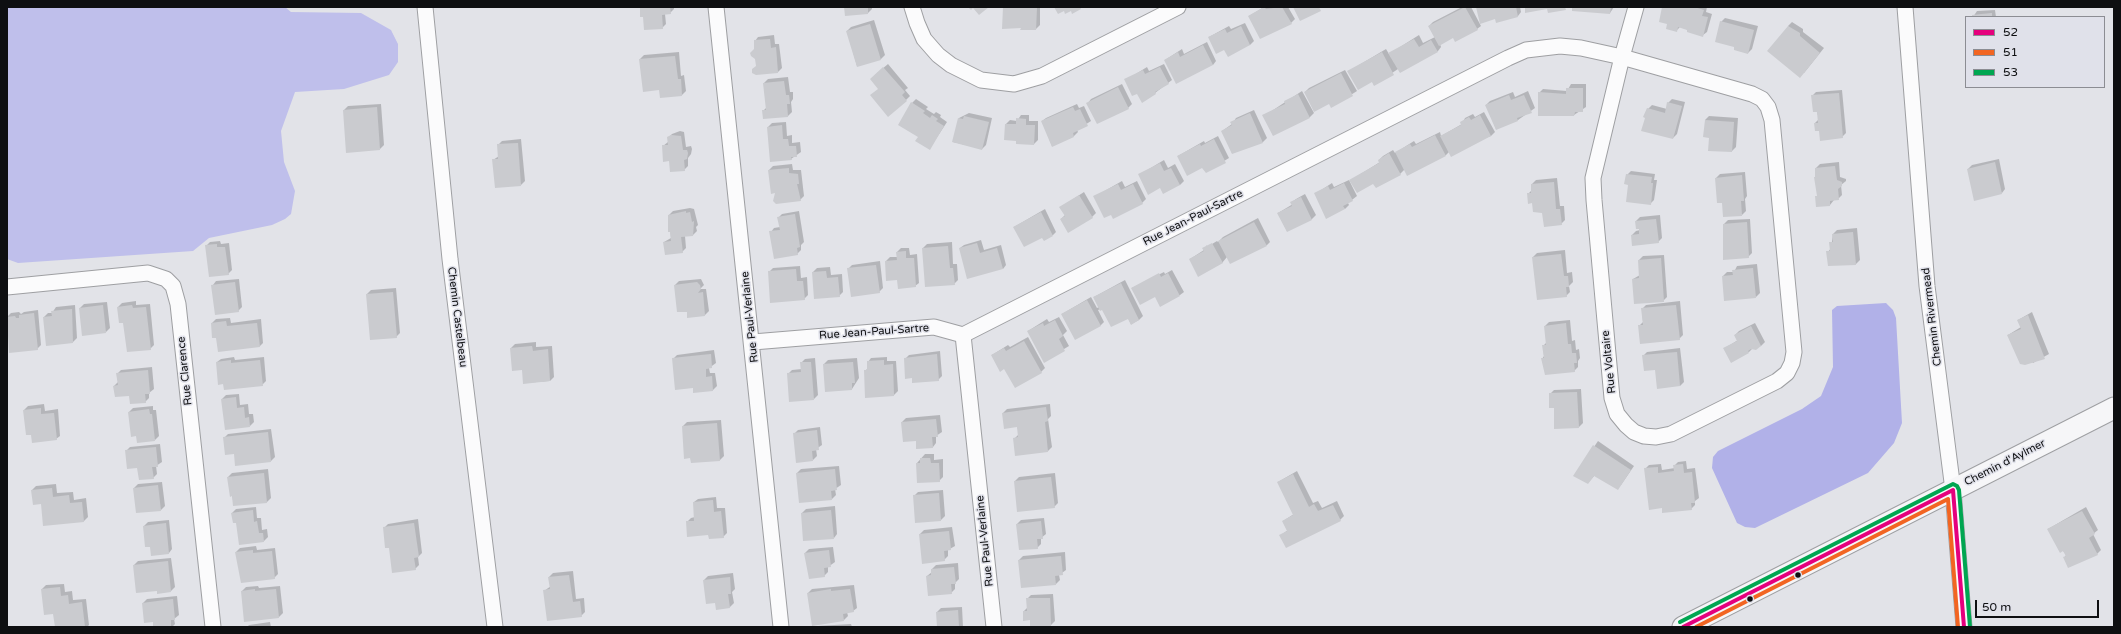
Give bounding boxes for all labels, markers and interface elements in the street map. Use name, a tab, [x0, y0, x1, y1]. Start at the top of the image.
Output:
legend	[1965, 16, 2105, 88]
text: 52	[2003, 25, 2018, 39]
text: 51	[2003, 45, 2018, 59]
text: 53	[2003, 65, 2018, 79]
street label: Rue Jean-Paul-Sartre	[1141, 187, 1245, 249]
street label: Chemin Castelbeau	[444, 266, 470, 368]
street label: Chemin Rivermead	[1919, 267, 1945, 367]
street label: Rue Paul-Verlaine	[739, 271, 761, 363]
street label: Rue Jean-Paul-Sartre	[819, 322, 929, 342]
street label: Rue Voltaire	[1599, 330, 1619, 394]
street label: Rue Clarence	[175, 336, 195, 406]
street label: Chemin d'Aylmer	[1962, 437, 2048, 489]
street label: Rue Paul-Verlaine	[974, 495, 996, 587]
unlabelled marker	[1793, 570, 1803, 580]
scale bar	[1977, 592, 2101, 618]
unlabelled marker	[1745, 594, 1755, 604]
text: 50 m	[1982, 600, 2011, 614]

